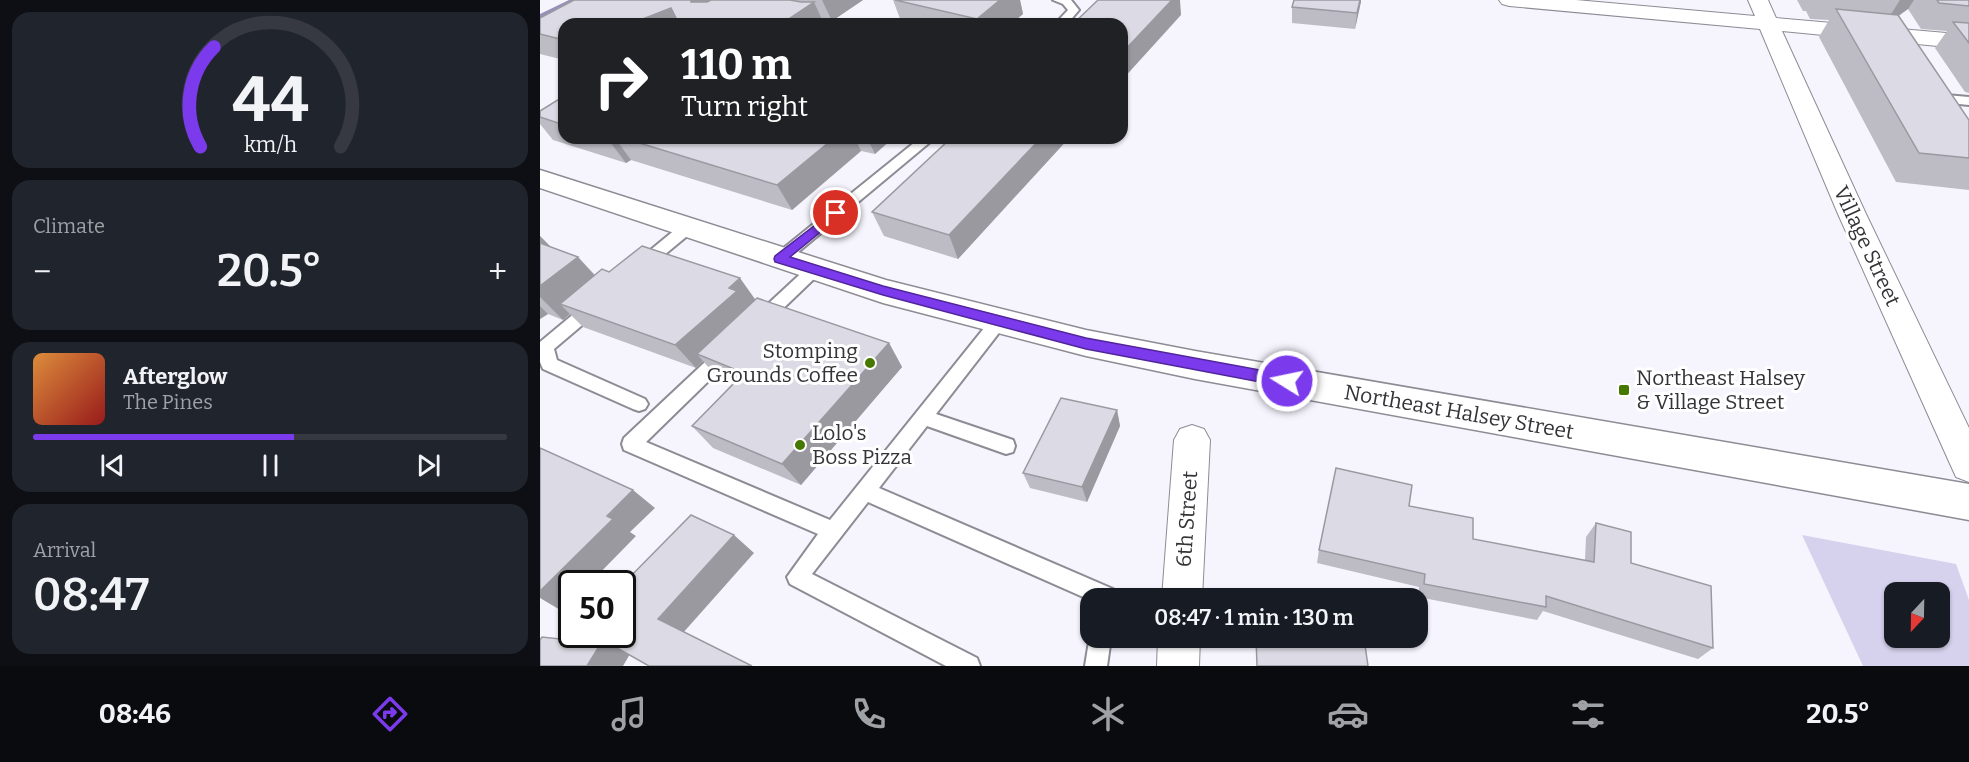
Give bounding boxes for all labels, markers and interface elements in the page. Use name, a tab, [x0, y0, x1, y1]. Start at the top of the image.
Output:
text: 110 m	[681, 40, 792, 90]
icon: right	[582, 42, 660, 120]
text: 44	[232, 63, 308, 138]
text: Turn right	[681, 91, 808, 123]
text: km/h	[243, 132, 297, 158]
street label: Village Street	[1828, 182, 1906, 311]
pin	[810, 187, 861, 238]
icon: arrive	[819, 196, 852, 229]
text: Climate	[33, 214, 105, 238]
text: 20.5°	[217, 244, 322, 298]
text: −	[33, 252, 51, 292]
text: +	[488, 252, 507, 292]
place label: Stomping Grounds Coffee	[707, 338, 858, 388]
position arrow	[1255, 349, 1319, 413]
marker: Stomping Grounds Coffee	[863, 356, 877, 370]
text: Afterglow	[123, 363, 227, 390]
place label: Northeast Halsey & Village Street	[1636, 365, 1806, 415]
street label: Northeast Halsey Street	[1342, 379, 1576, 445]
marker: Northeast Halsey & Village Street	[1617, 383, 1631, 397]
text: The Pines	[123, 390, 213, 414]
place label: Lolo's Boss Pizza	[812, 420, 912, 470]
marker: Lolo's Boss Pizza	[793, 438, 807, 452]
icon: previous	[96, 449, 129, 482]
icon: pause	[254, 449, 287, 482]
icon: next	[412, 449, 445, 482]
street label: 6th Street	[1171, 470, 1203, 568]
text: Arrival	[33, 538, 96, 562]
text: 08:47	[33, 568, 149, 622]
speed limit sign: 50	[558, 570, 636, 648]
north arrow	[1884, 582, 1950, 648]
map controls	[1884, 582, 1950, 648]
text: 08:47 · 1 min · 130 m	[1154, 604, 1354, 631]
icon: directions	[369, 693, 411, 735]
icon: music	[608, 693, 650, 735]
icon: phone	[848, 693, 890, 735]
icon: climate	[1087, 693, 1129, 735]
icon: car	[1327, 693, 1369, 735]
icon: filters	[1567, 693, 1609, 735]
text: 08:46	[99, 698, 171, 730]
text: 20.5°	[1806, 698, 1870, 730]

